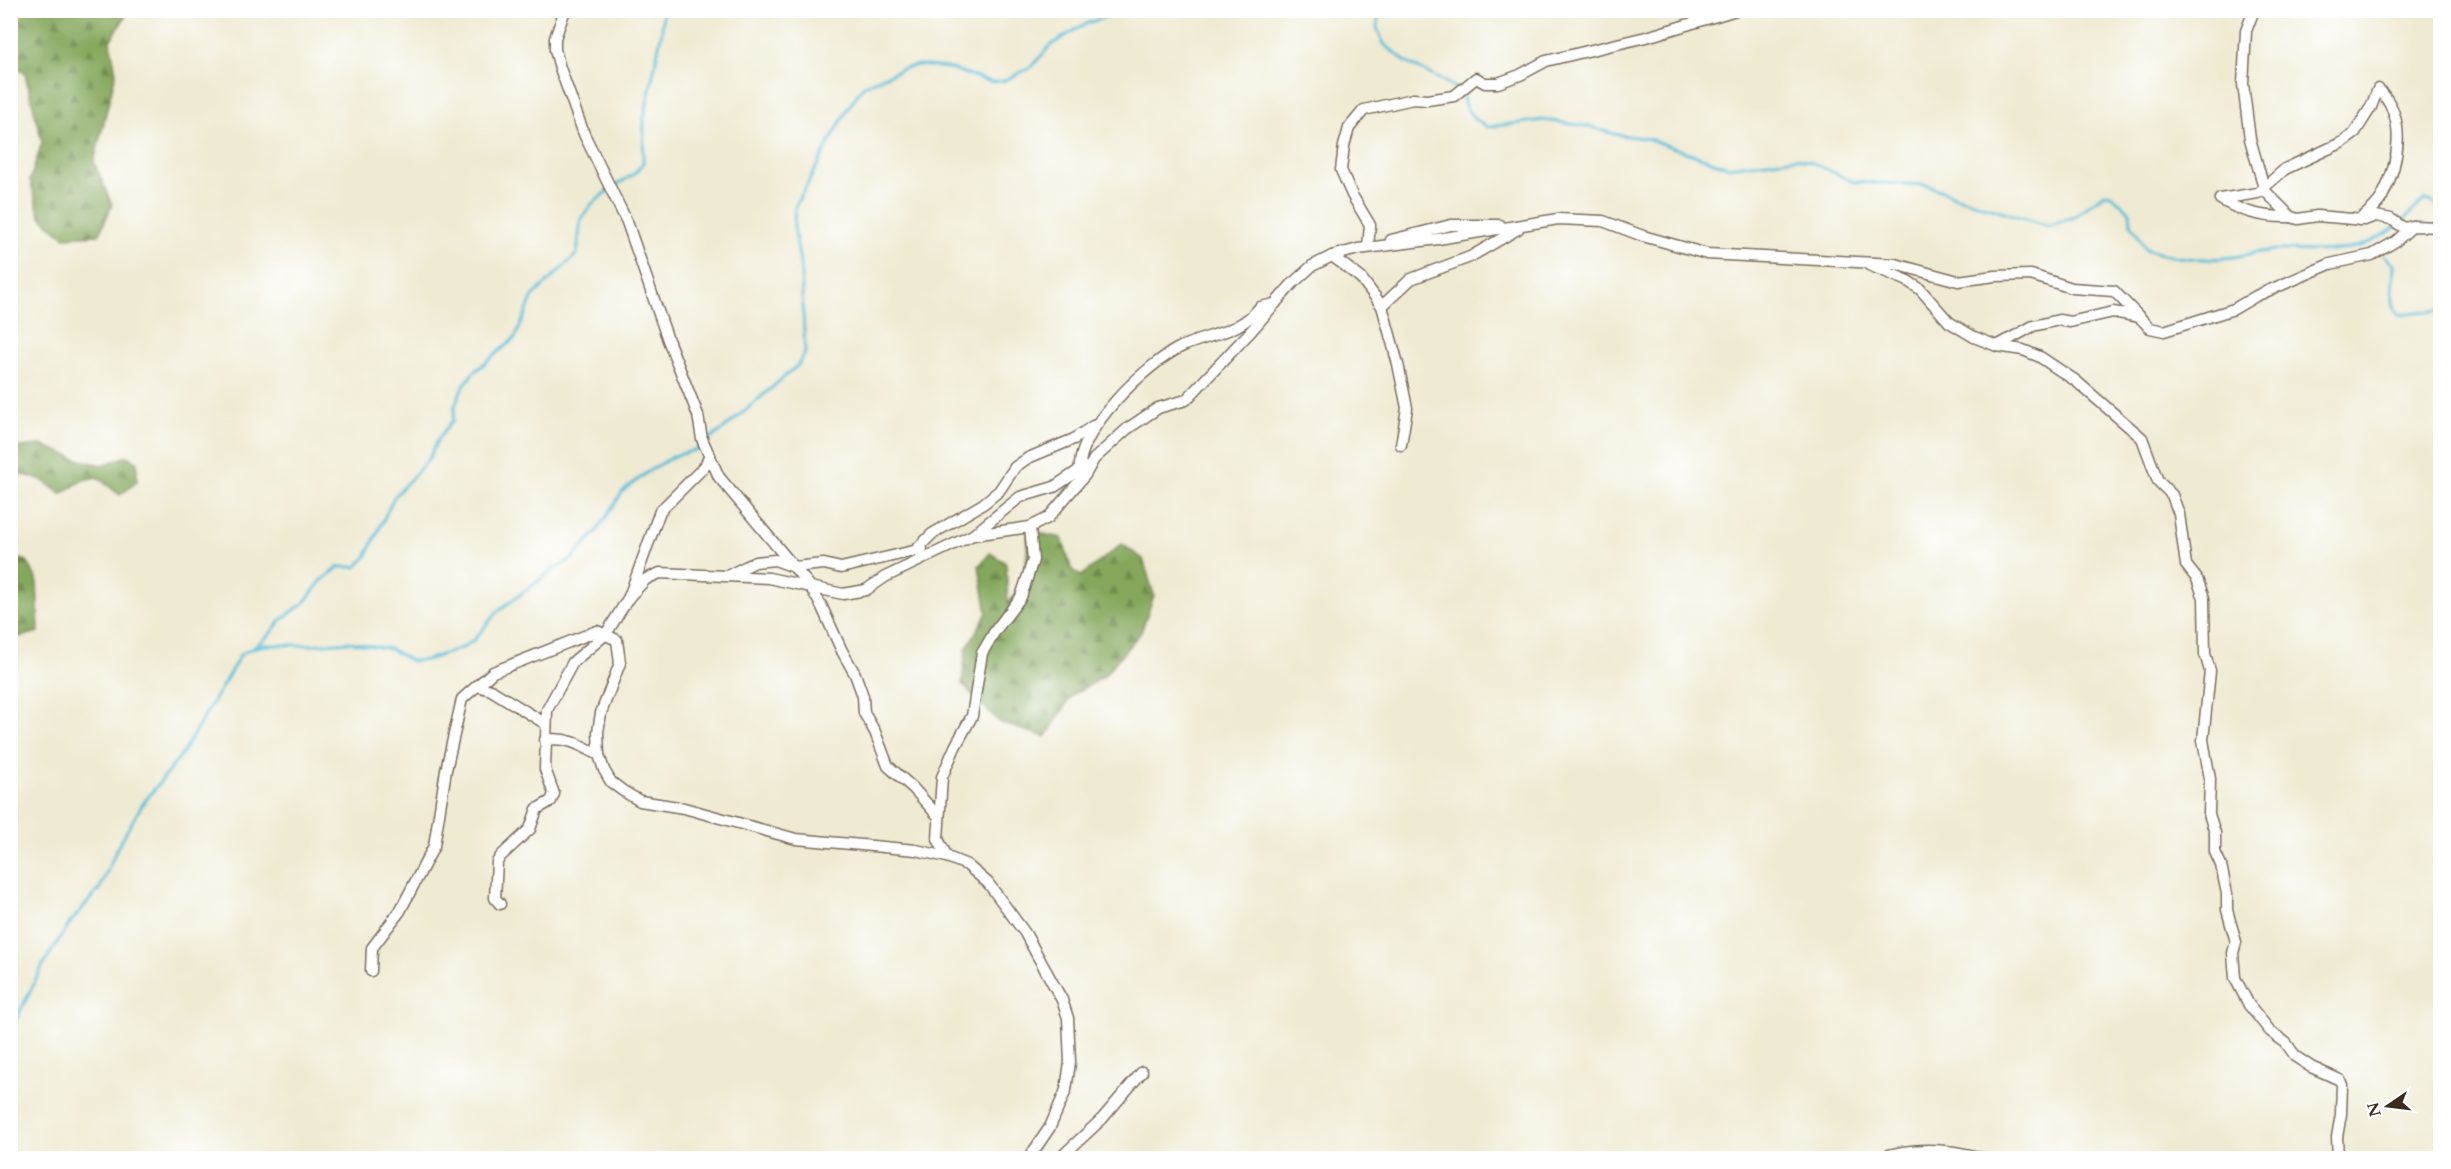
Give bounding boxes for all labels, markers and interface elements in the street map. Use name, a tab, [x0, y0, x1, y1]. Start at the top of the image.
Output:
north arrow	[2358, 1076, 2418, 1136]
text: N	[2362, 1100, 2387, 1119]

